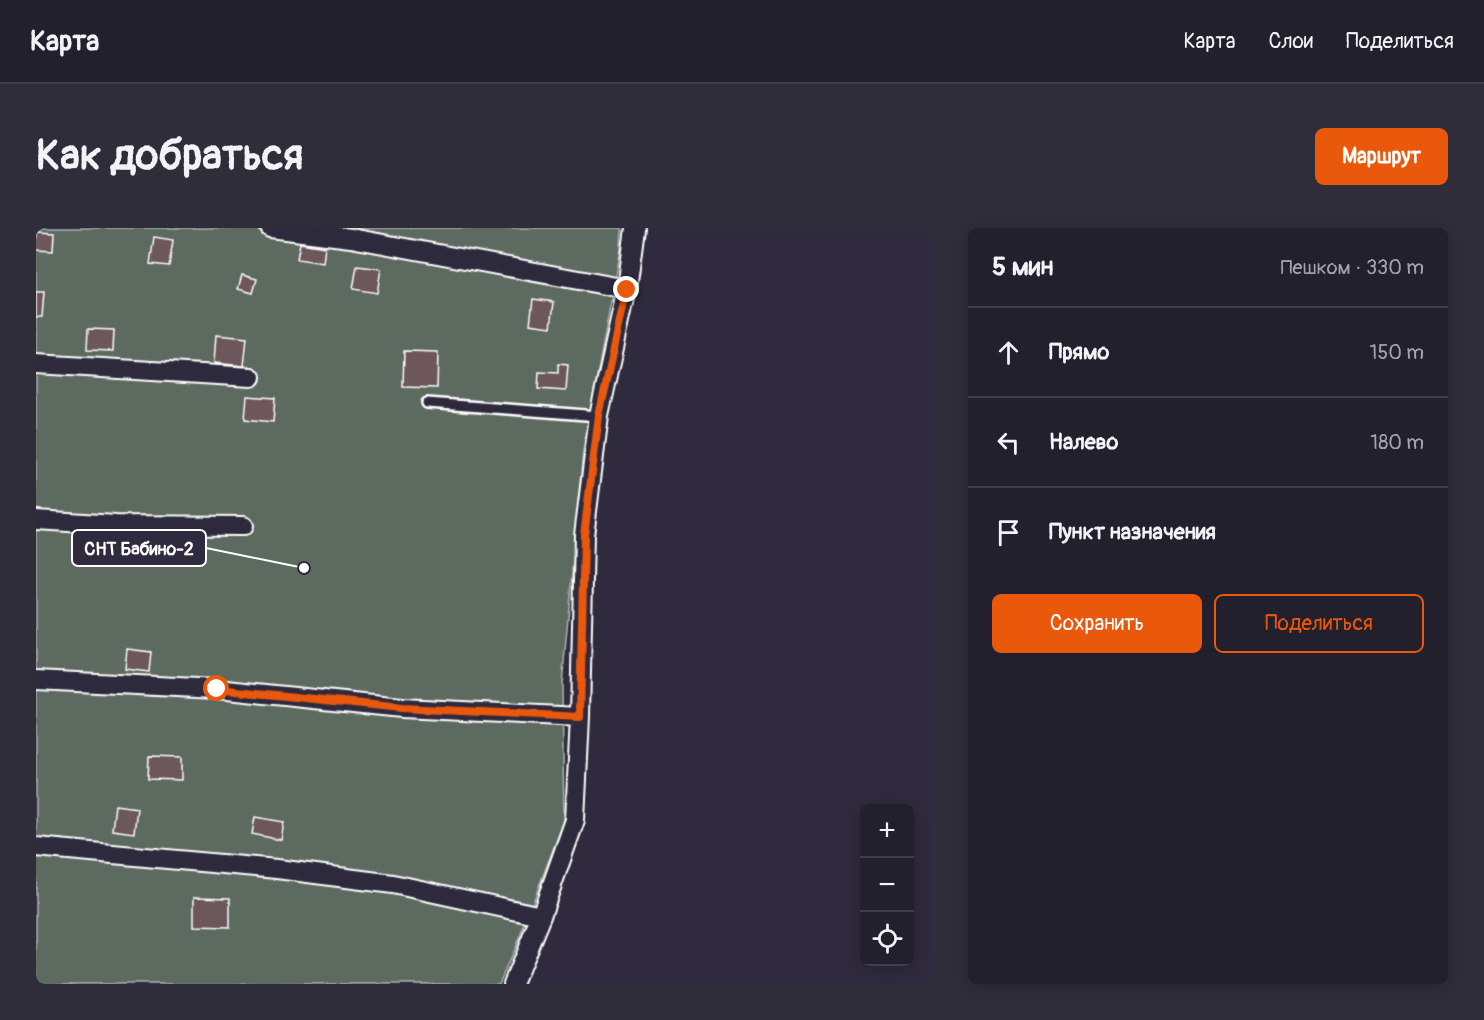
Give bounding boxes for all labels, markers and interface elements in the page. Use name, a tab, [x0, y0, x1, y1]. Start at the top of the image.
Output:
text: Карта	[30, 24, 99, 59]
text: Карта	[1183, 28, 1235, 55]
text: Слои	[1268, 28, 1313, 55]
text: Поделиться	[1346, 28, 1454, 55]
button: Маршрут	[1315, 128, 1448, 185]
text: Как добраться	[36, 130, 303, 182]
text: 5 мин	[992, 251, 1053, 283]
text: Пешком · 330 m	[1281, 255, 1424, 280]
route end	[613, 276, 639, 302]
icon: ahead	[992, 336, 1025, 369]
text: Прямо	[1049, 338, 1109, 366]
text: 150 m	[1370, 340, 1424, 365]
icon: left	[992, 426, 1025, 459]
text: Налево	[1049, 428, 1118, 456]
text: 180 m	[1370, 430, 1424, 455]
icon: arrive	[992, 516, 1025, 549]
text: Пункт назначения	[1049, 518, 1216, 546]
callout: СНТ Бабино-2	[72, 530, 206, 566]
text: СНТ Бабино-2	[84, 538, 194, 561]
button: Сохранить	[992, 594, 1202, 653]
button: Поделиться	[1214, 594, 1424, 653]
route start	[203, 675, 229, 701]
map controls	[860, 804, 914, 966]
button: +	[860, 804, 914, 858]
button: −	[860, 858, 914, 912]
button: locate	[860, 912, 914, 966]

